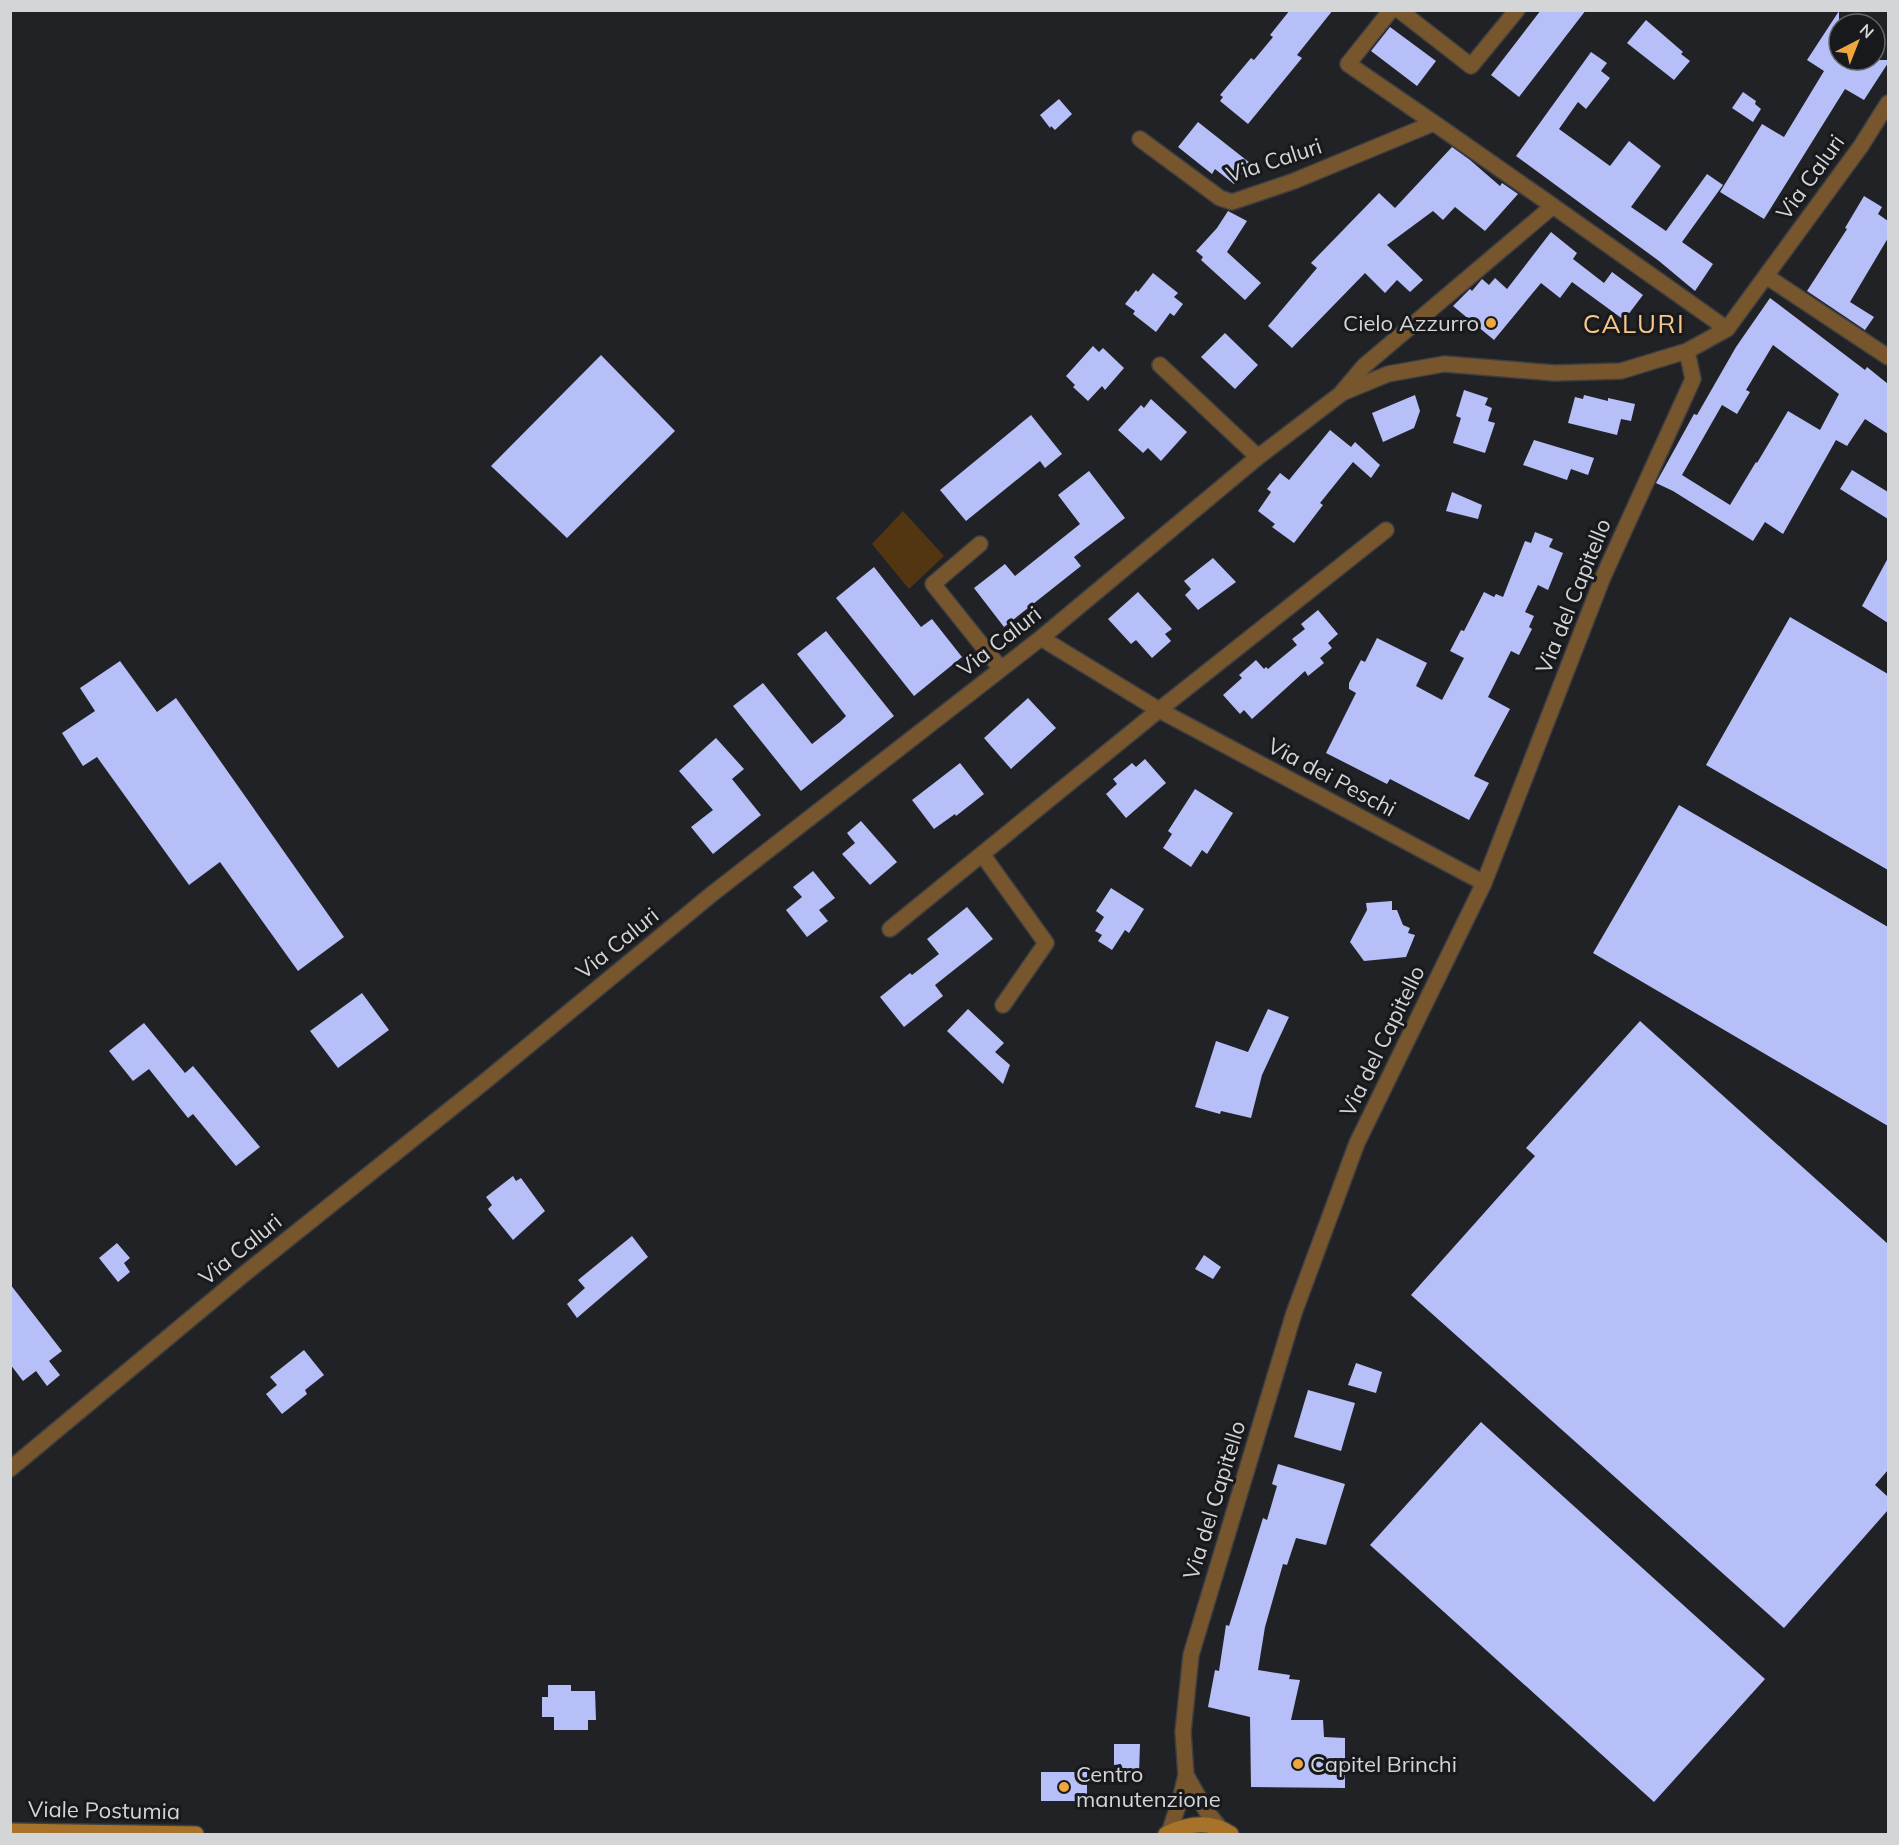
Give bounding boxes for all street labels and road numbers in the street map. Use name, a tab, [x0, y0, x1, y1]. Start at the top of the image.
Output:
street label: Via Caluri	[1770, 129, 1850, 225]
street label: Via Caluri	[1223, 131, 1325, 189]
street label: Via del Capitello	[1529, 514, 1617, 678]
street label: Via Caluri	[952, 600, 1046, 682]
street label: Via dei Peschi	[1263, 731, 1401, 823]
street label: Via Caluri	[570, 901, 664, 985]
street label: Via del Capitello	[1333, 961, 1431, 1121]
street label: Via Caluri	[193, 1207, 287, 1291]
street label: Via del Capitello	[1177, 1417, 1251, 1583]
street label: Viale Postumia	[28, 1795, 180, 1825]

